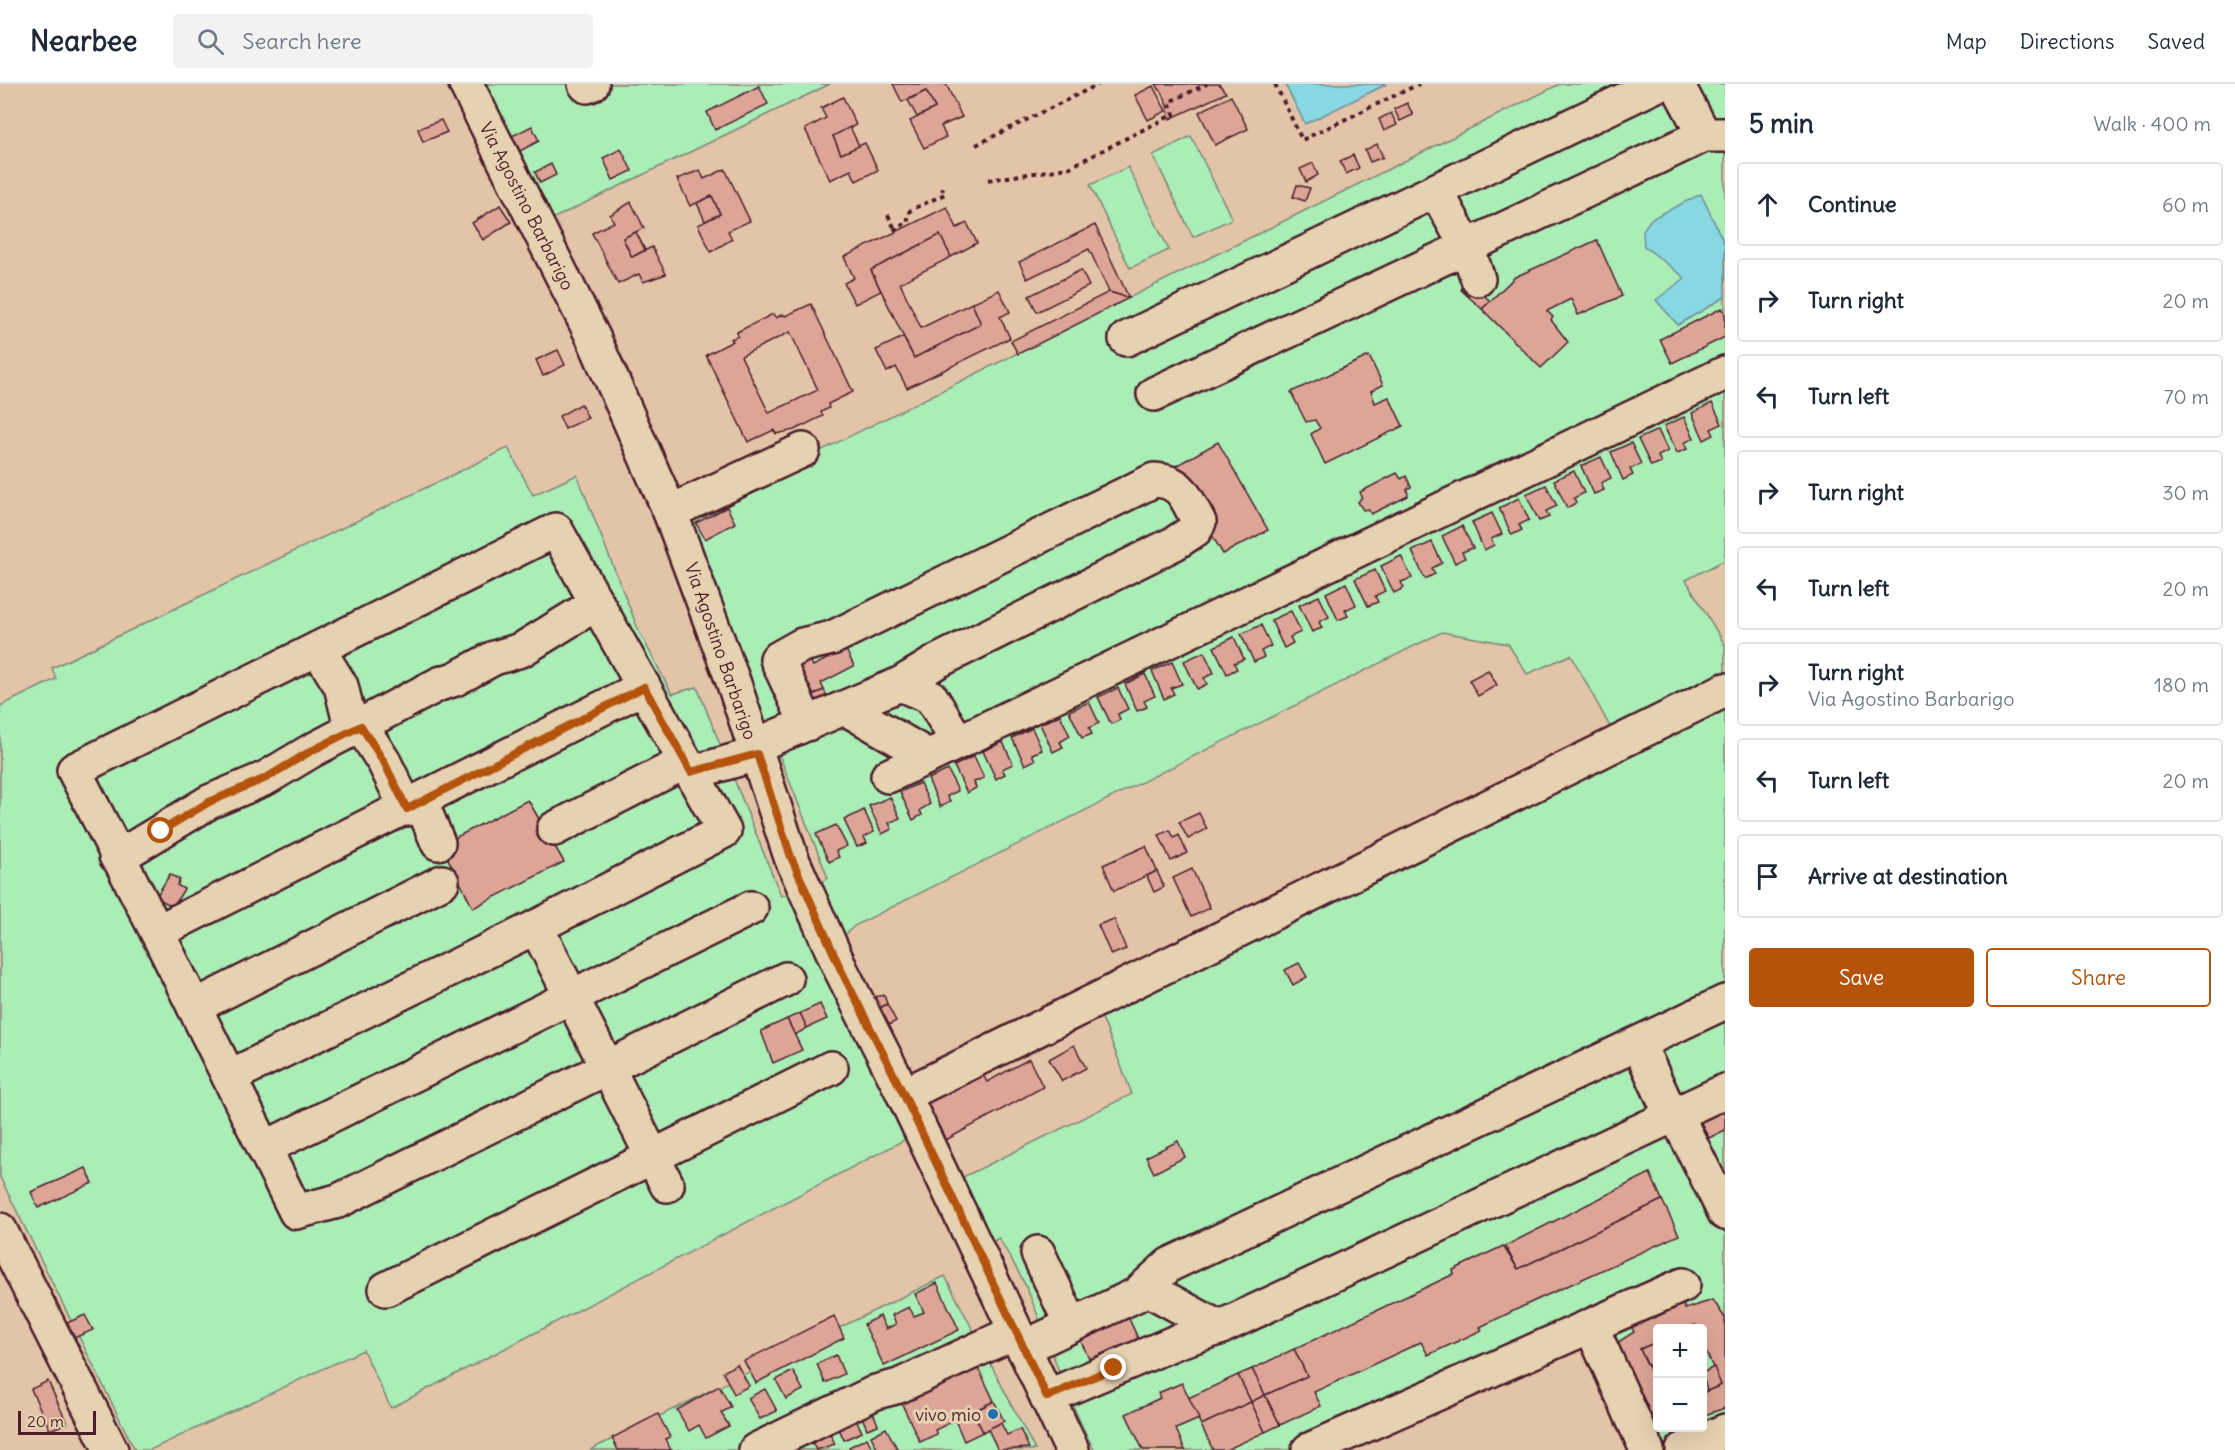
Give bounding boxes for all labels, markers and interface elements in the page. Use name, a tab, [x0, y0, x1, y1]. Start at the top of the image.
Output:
search box	[173, 14, 593, 68]
text: Nearbee	[30, 23, 137, 59]
icon: search	[194, 25, 227, 58]
text: Search here	[242, 27, 362, 55]
text: Map	[1946, 28, 1987, 55]
text: Directions	[2020, 28, 2114, 55]
text: Saved	[2147, 28, 2205, 55]
text: 5 min	[1749, 107, 1814, 140]
text: Walk · 400 m	[2093, 111, 2211, 136]
street label: Via Agostino Barbarigo	[475, 118, 579, 294]
icon: ahead	[1751, 188, 1784, 221]
text: Continue	[1808, 190, 1897, 218]
text: 60 m	[2162, 192, 2209, 217]
icon: right	[1751, 284, 1784, 317]
text: Turn right	[1808, 286, 1904, 314]
text: 20 m	[2163, 288, 2209, 313]
icon: left	[1751, 380, 1784, 413]
text: Turn left	[1808, 382, 1889, 410]
text: 70 m	[2164, 384, 2209, 409]
icon: right	[1751, 476, 1784, 509]
text: Turn right	[1808, 478, 1904, 506]
text: 30 m	[2162, 480, 2209, 505]
street label: Via Agostino Barbarigo	[680, 559, 762, 743]
icon: left	[1751, 572, 1784, 605]
text: Turn left	[1808, 574, 1889, 602]
text: 20 m	[2163, 576, 2209, 601]
text: Turn right	[1808, 658, 1904, 686]
icon: right	[1751, 668, 1784, 701]
text: 180 m	[2154, 672, 2209, 697]
text: Via Agostino Barbarigo	[1808, 686, 2014, 711]
icon: left	[1751, 764, 1784, 797]
text: Turn left	[1808, 766, 1889, 794]
text: 20 m	[2163, 768, 2209, 793]
route start	[147, 817, 173, 843]
icon: arrive	[1751, 860, 1784, 893]
text: Arrive at destination	[1808, 862, 2008, 890]
button: Save	[1749, 948, 1974, 1007]
button: Share	[1986, 948, 2211, 1007]
map controls	[1653, 1324, 1707, 1432]
button: +	[1653, 1324, 1707, 1378]
route end	[1100, 1354, 1126, 1380]
button: −	[1653, 1378, 1707, 1432]
place label: vivo mio	[915, 1403, 981, 1426]
marker: vivo mio	[986, 1407, 1000, 1421]
scale bar	[18, 1408, 96, 1436]
text: 20 m	[27, 1411, 64, 1431]

